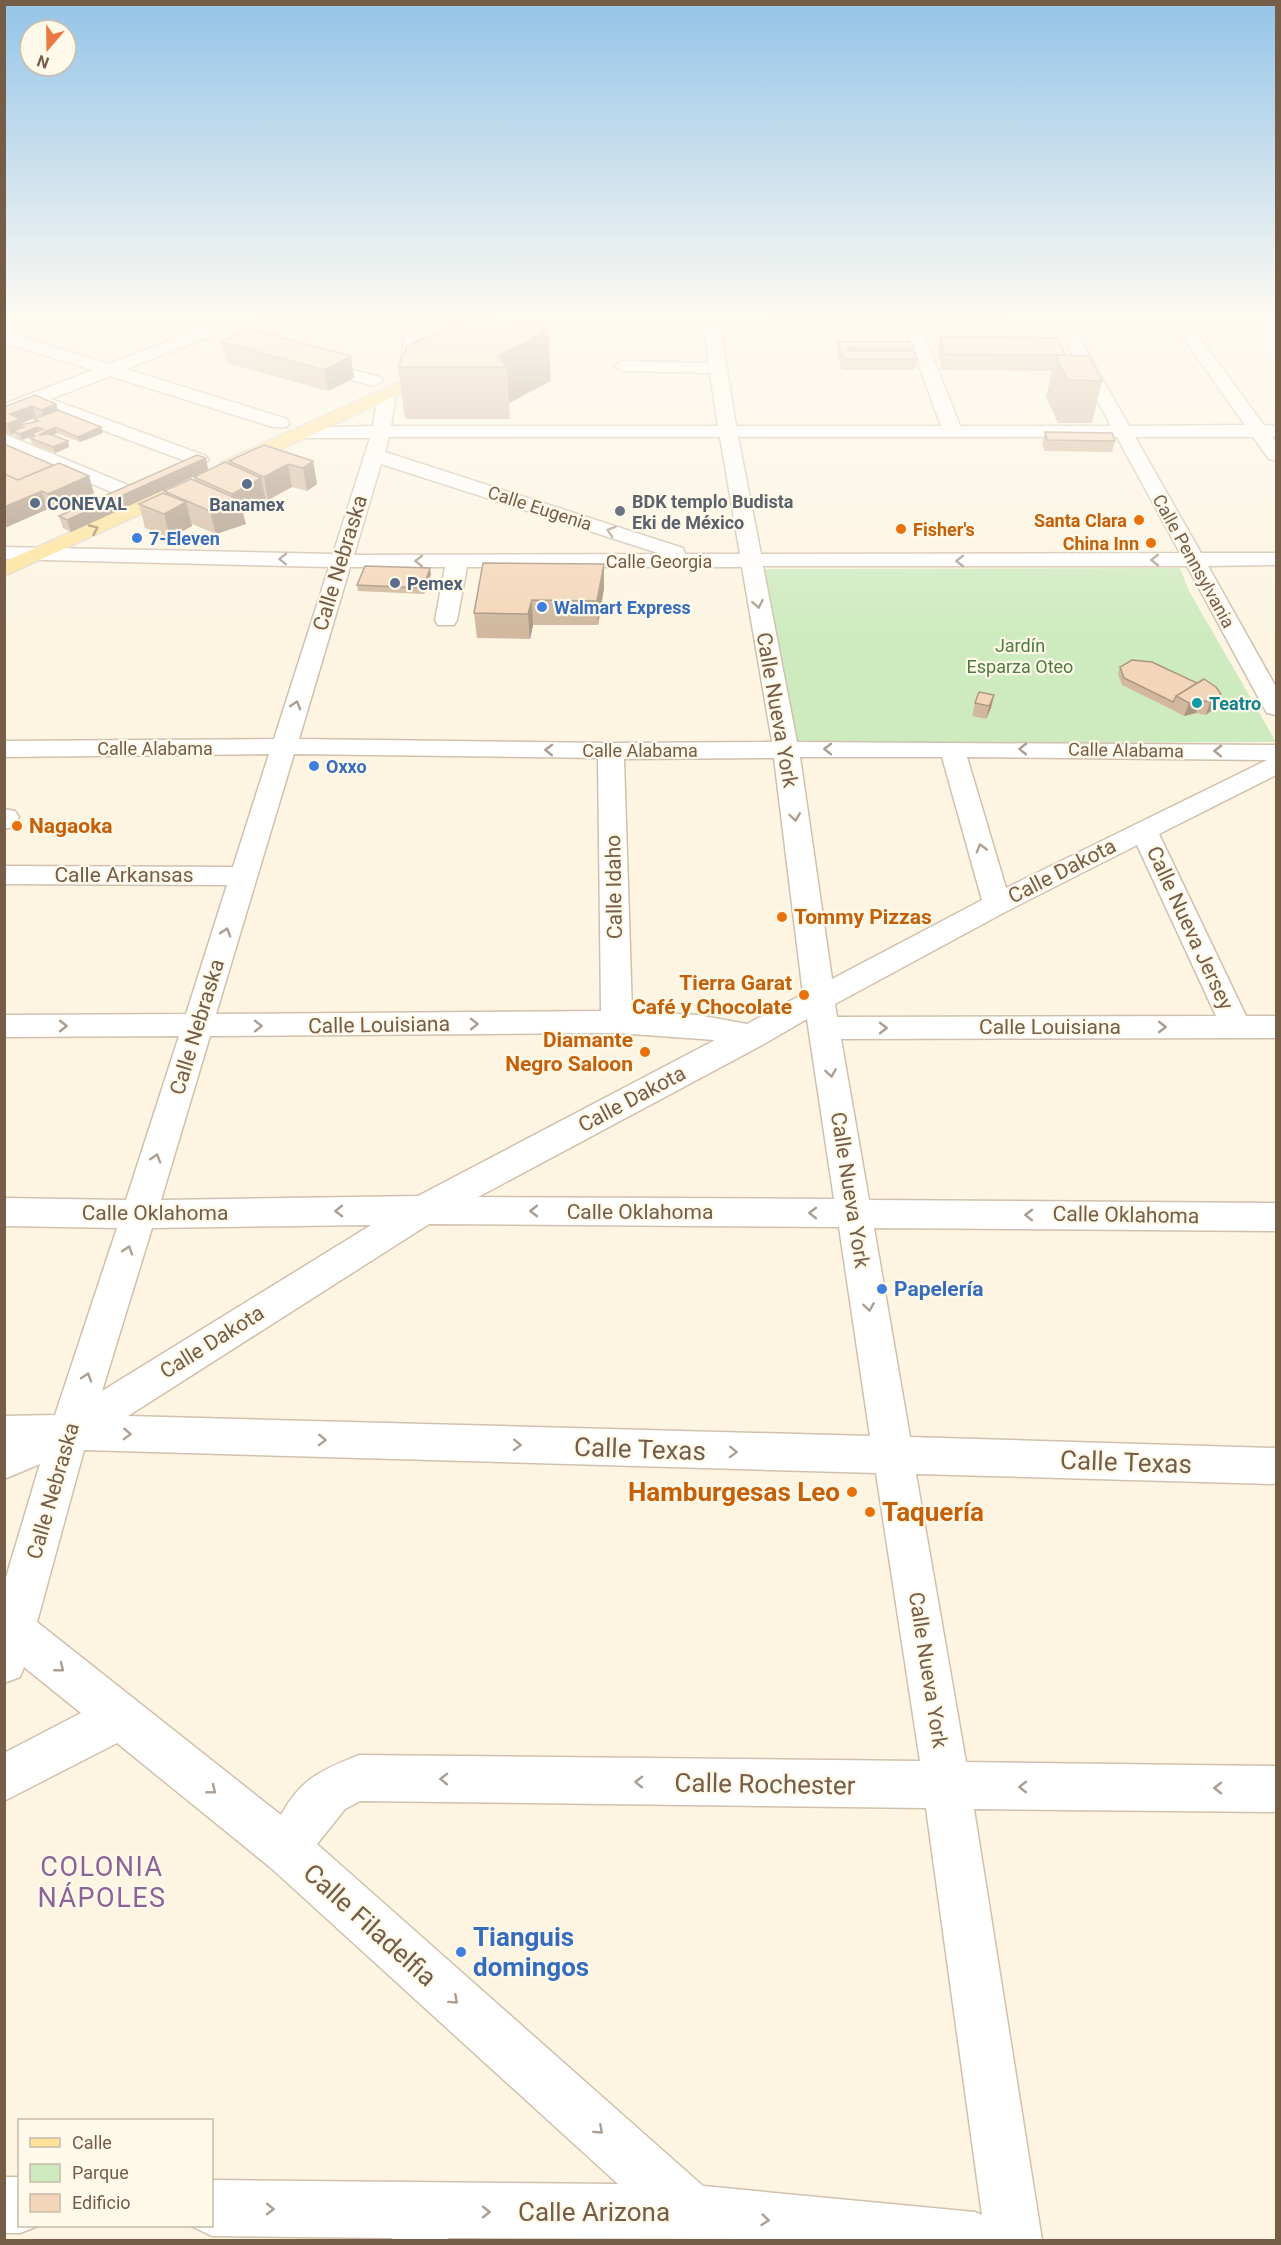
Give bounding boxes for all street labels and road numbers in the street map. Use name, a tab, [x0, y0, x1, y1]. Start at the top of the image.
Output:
street label: Calle Eugenia	[485, 481, 595, 535]
street label: Calle Pennsylvania	[1149, 490, 1239, 632]
street label: Calle Nebraska	[308, 492, 372, 634]
street label: Calle Georgia	[606, 551, 712, 572]
street label: Calle Nueva York	[752, 630, 803, 790]
street label: Calle Alabama	[97, 738, 213, 759]
street label: Calle Alabama	[1068, 738, 1184, 762]
street label: Calle Alabama	[582, 740, 698, 761]
street label: Calle Dakota	[1004, 834, 1120, 908]
street label: Calle Idaho	[601, 835, 627, 939]
street label: Calle Nueva Jersey	[1142, 843, 1238, 1014]
street label: Calle Arkansas	[54, 863, 194, 887]
street label: Calle Nebraska	[165, 956, 229, 1098]
street label: Calle Louisiana	[308, 1012, 450, 1038]
street label: Calle Louisiana	[979, 1015, 1121, 1039]
street label: Calle Dakota	[574, 1061, 690, 1137]
street label: Calle Nueva York	[826, 1110, 874, 1270]
street label: Calle Oklahoma	[567, 1200, 713, 1224]
street label: Calle Oklahoma	[82, 1201, 228, 1225]
street label: Calle Oklahoma	[1052, 1202, 1200, 1228]
street label: Calle Dakota	[156, 1301, 268, 1383]
street label: Calle Nebraska	[22, 1420, 84, 1562]
street label: Calle Texas	[574, 1432, 706, 1466]
street label: Calle Texas	[1060, 1445, 1192, 1479]
street label: Calle Nueva York	[904, 1590, 952, 1750]
street label: Calle Rochester	[674, 1767, 856, 1801]
street label: Calle Filadelfia	[297, 1857, 443, 1993]
street label: Calle Arizona	[518, 2197, 670, 2227]

